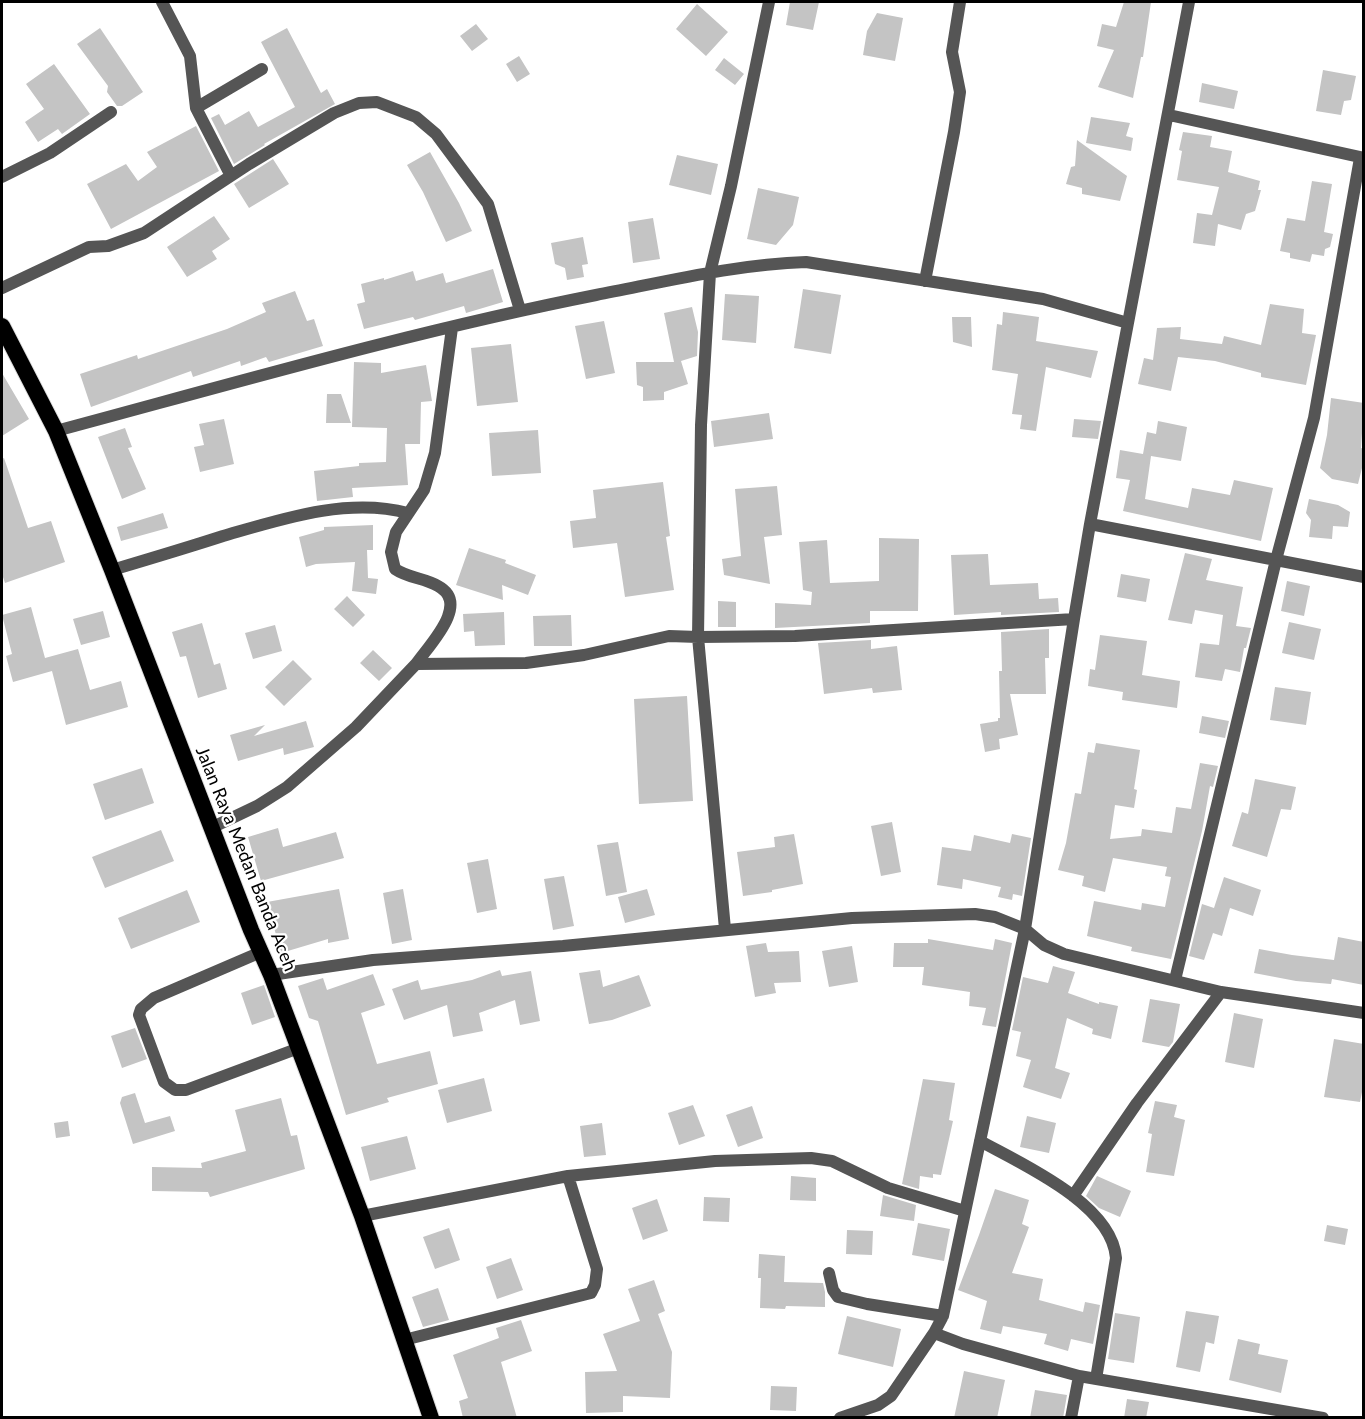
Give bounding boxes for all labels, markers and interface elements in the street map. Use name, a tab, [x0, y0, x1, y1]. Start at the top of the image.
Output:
street label: Jalan Raya Medan Banda Aceh	[191, 744, 301, 974]

